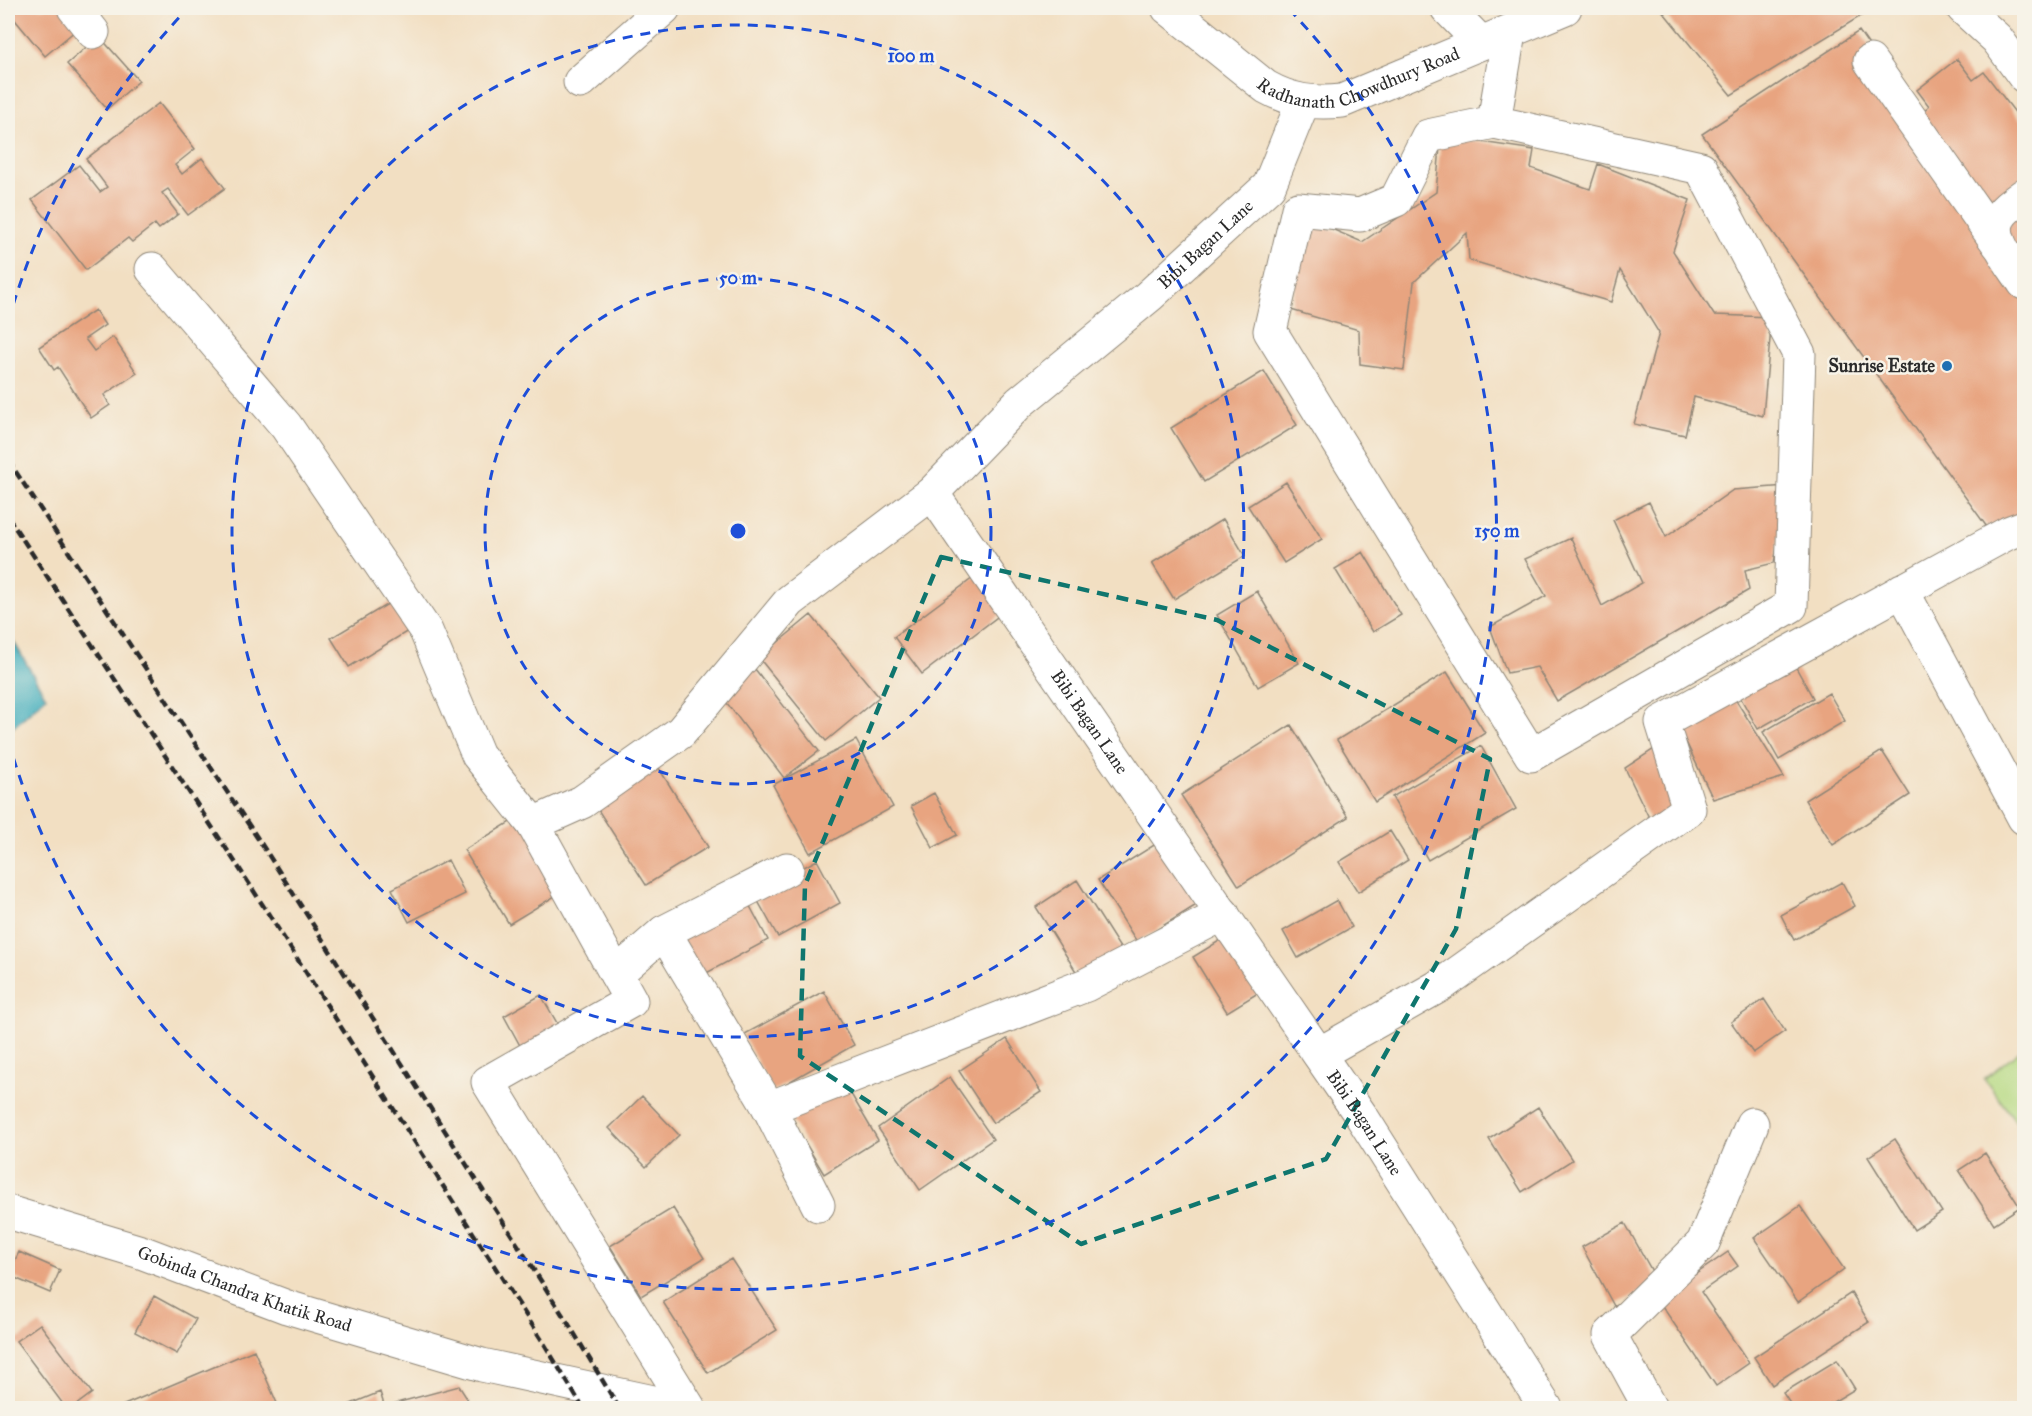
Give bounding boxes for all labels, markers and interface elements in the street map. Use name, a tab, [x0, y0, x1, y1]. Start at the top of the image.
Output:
street label: Radhanath Chowdhury Road	[1252, 42, 1463, 113]
text: 100 m	[888, 45, 935, 67]
street label: Bibi Bagan Lane	[1153, 195, 1258, 293]
text: 50 m	[719, 267, 758, 289]
place label: Sunrise Estate	[1828, 355, 1935, 377]
marker: Sunrise Estate	[1940, 359, 1954, 373]
text: 150 m	[1475, 520, 1520, 542]
centre of rings	[728, 521, 748, 541]
street label: Bibi Bagan Lane	[1046, 666, 1133, 778]
street label: Bibi Bagan Lane	[1322, 1066, 1407, 1180]
street label: Gobinda Chandra Khatik Road	[135, 1241, 354, 1337]

